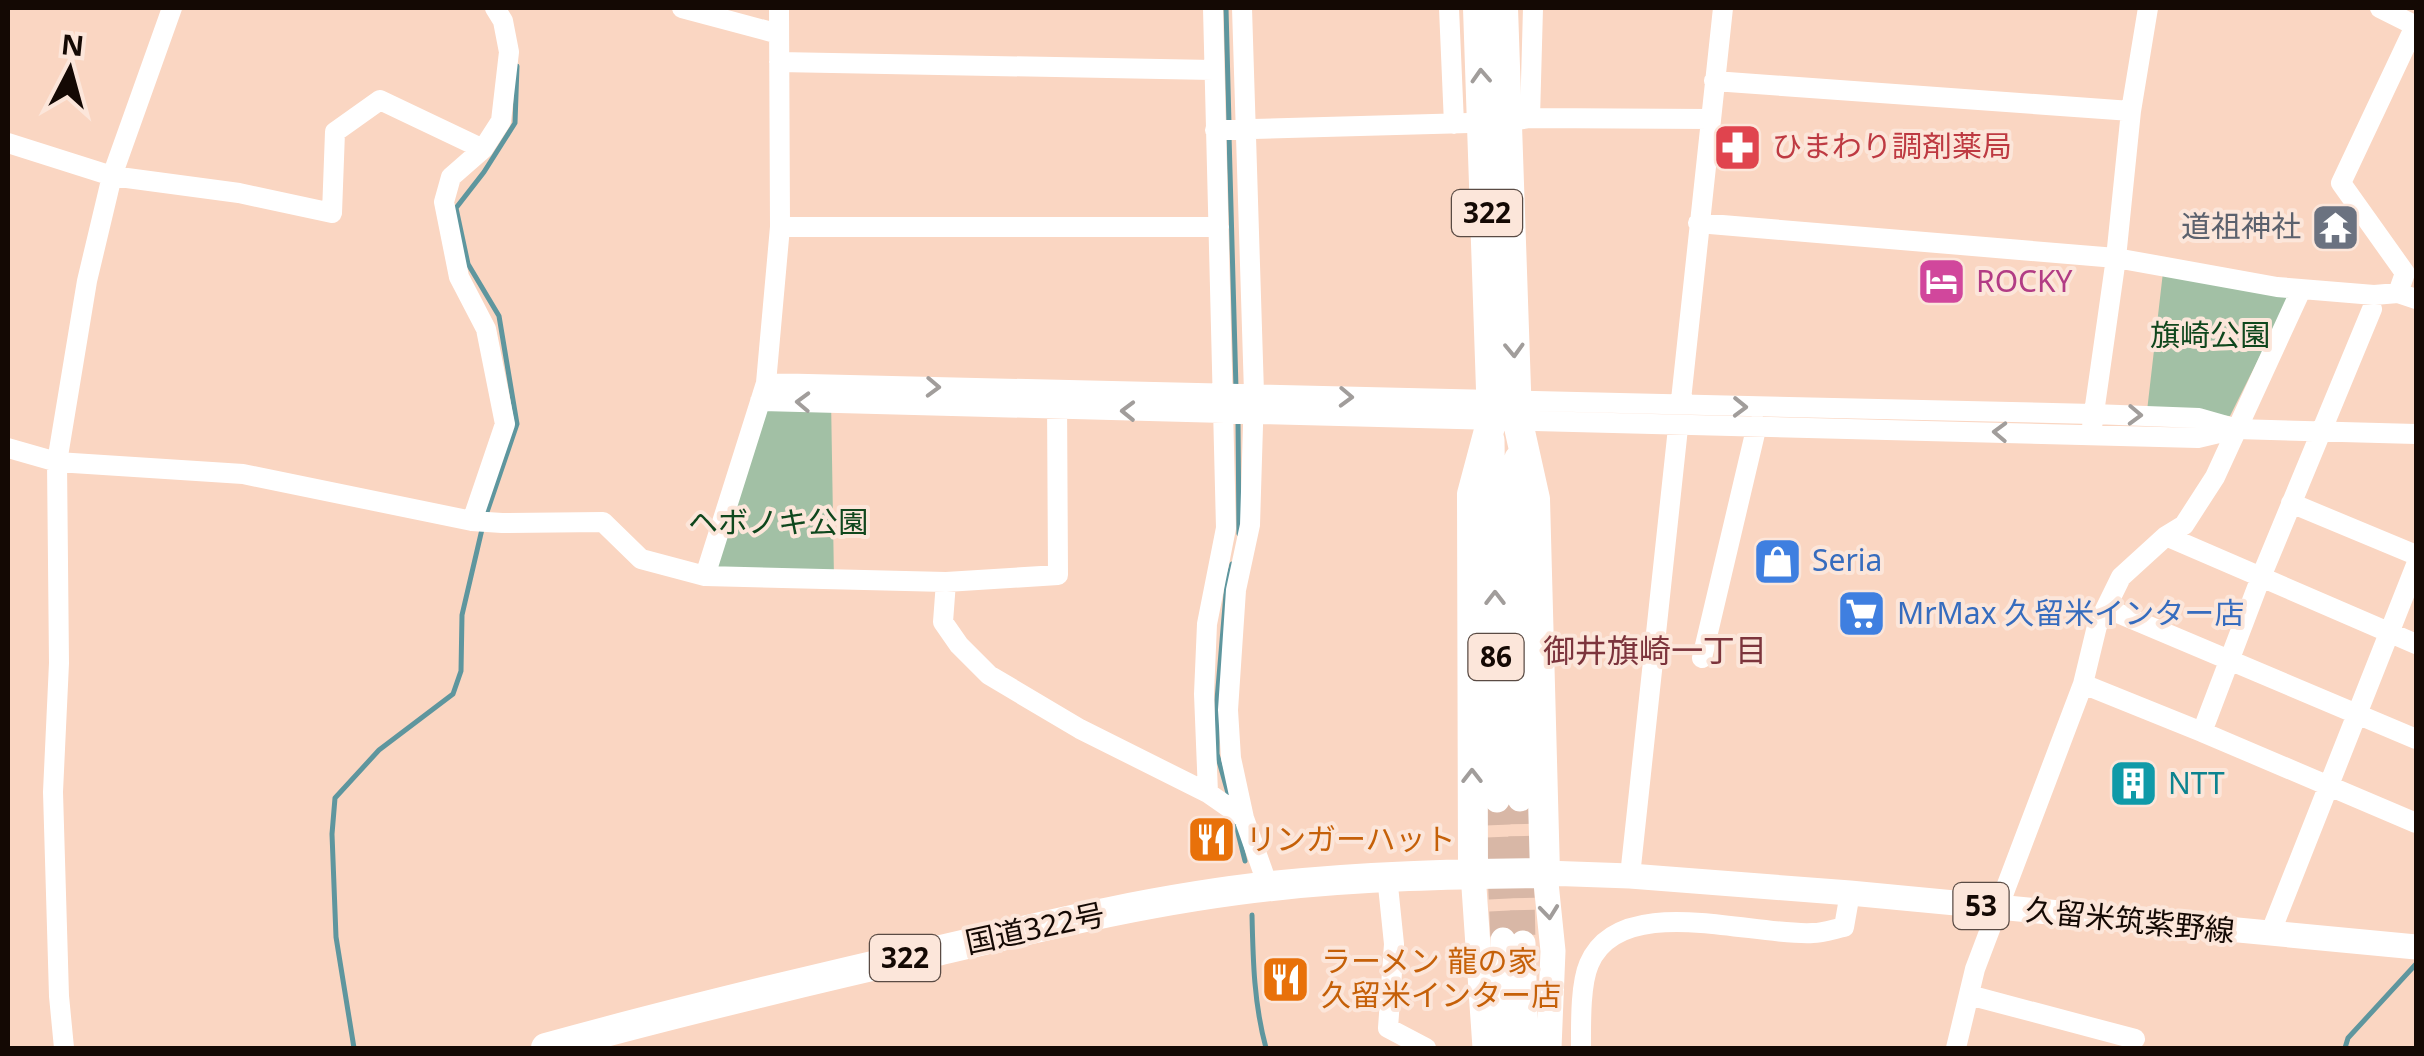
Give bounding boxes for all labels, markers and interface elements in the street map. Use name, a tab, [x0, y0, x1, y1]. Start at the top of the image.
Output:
north arrow	[20, 20, 120, 120]
text: N	[59, 24, 86, 64]
one-way arrow	[1471, 68, 1492, 84]
pharmacy icon: ひまわり調剤薬局	[1711, 121, 1763, 173]
place label: ひまわり調剤薬局	[1772, 125, 2012, 166]
road number: 322	[1452, 190, 1522, 236]
temple icon: 道祖神社	[2310, 201, 2362, 253]
place label: 道祖神社	[2181, 205, 2301, 246]
hotel icon: ROCKY	[1915, 256, 1967, 308]
place label: ROCKY	[1976, 260, 2073, 301]
park label: 旗崎公園	[2150, 314, 2270, 355]
one-way arrow	[1503, 342, 1524, 358]
one-way arrow	[926, 377, 942, 398]
one-way arrow	[1338, 386, 1354, 407]
one-way arrow	[795, 391, 811, 412]
one-way arrow	[1733, 396, 1749, 417]
one-way arrow	[1120, 400, 1136, 421]
one-way arrow	[2128, 405, 2144, 426]
one-way arrow	[1991, 422, 2007, 443]
park label: ヘボノキ公園	[688, 501, 868, 542]
shop icon: Seria	[1751, 535, 1803, 587]
place label: Seria	[1812, 539, 1882, 580]
supermarket icon: MrMax 久留米インター店	[1836, 588, 1888, 640]
one-way arrow	[1484, 589, 1506, 604]
place label: MrMax 久留米インター店	[1897, 592, 2244, 633]
district label: 御井旗崎一丁目	[1543, 628, 1767, 671]
road number: 86	[1468, 634, 1524, 680]
building icon: NTT	[2107, 758, 2159, 810]
place label: NTT	[2168, 762, 2225, 803]
one-way arrow	[1461, 767, 1483, 782]
restaurant icon: リンガーハット	[1185, 814, 1237, 866]
place label: リンガーハット	[1246, 818, 1455, 859]
road number: 53	[1954, 883, 2008, 929]
street label: 久留米筑紫野線	[2024, 888, 2237, 951]
street label: 国道322号	[961, 893, 1108, 962]
one-way arrow	[1538, 904, 1559, 920]
road number: 322	[870, 935, 940, 981]
place label: ラーメン 龍の家 久留米インター店	[1321, 940, 1561, 1015]
restaurant icon: ラーメン 龍の家 久留米インター店	[1260, 953, 1312, 1005]

